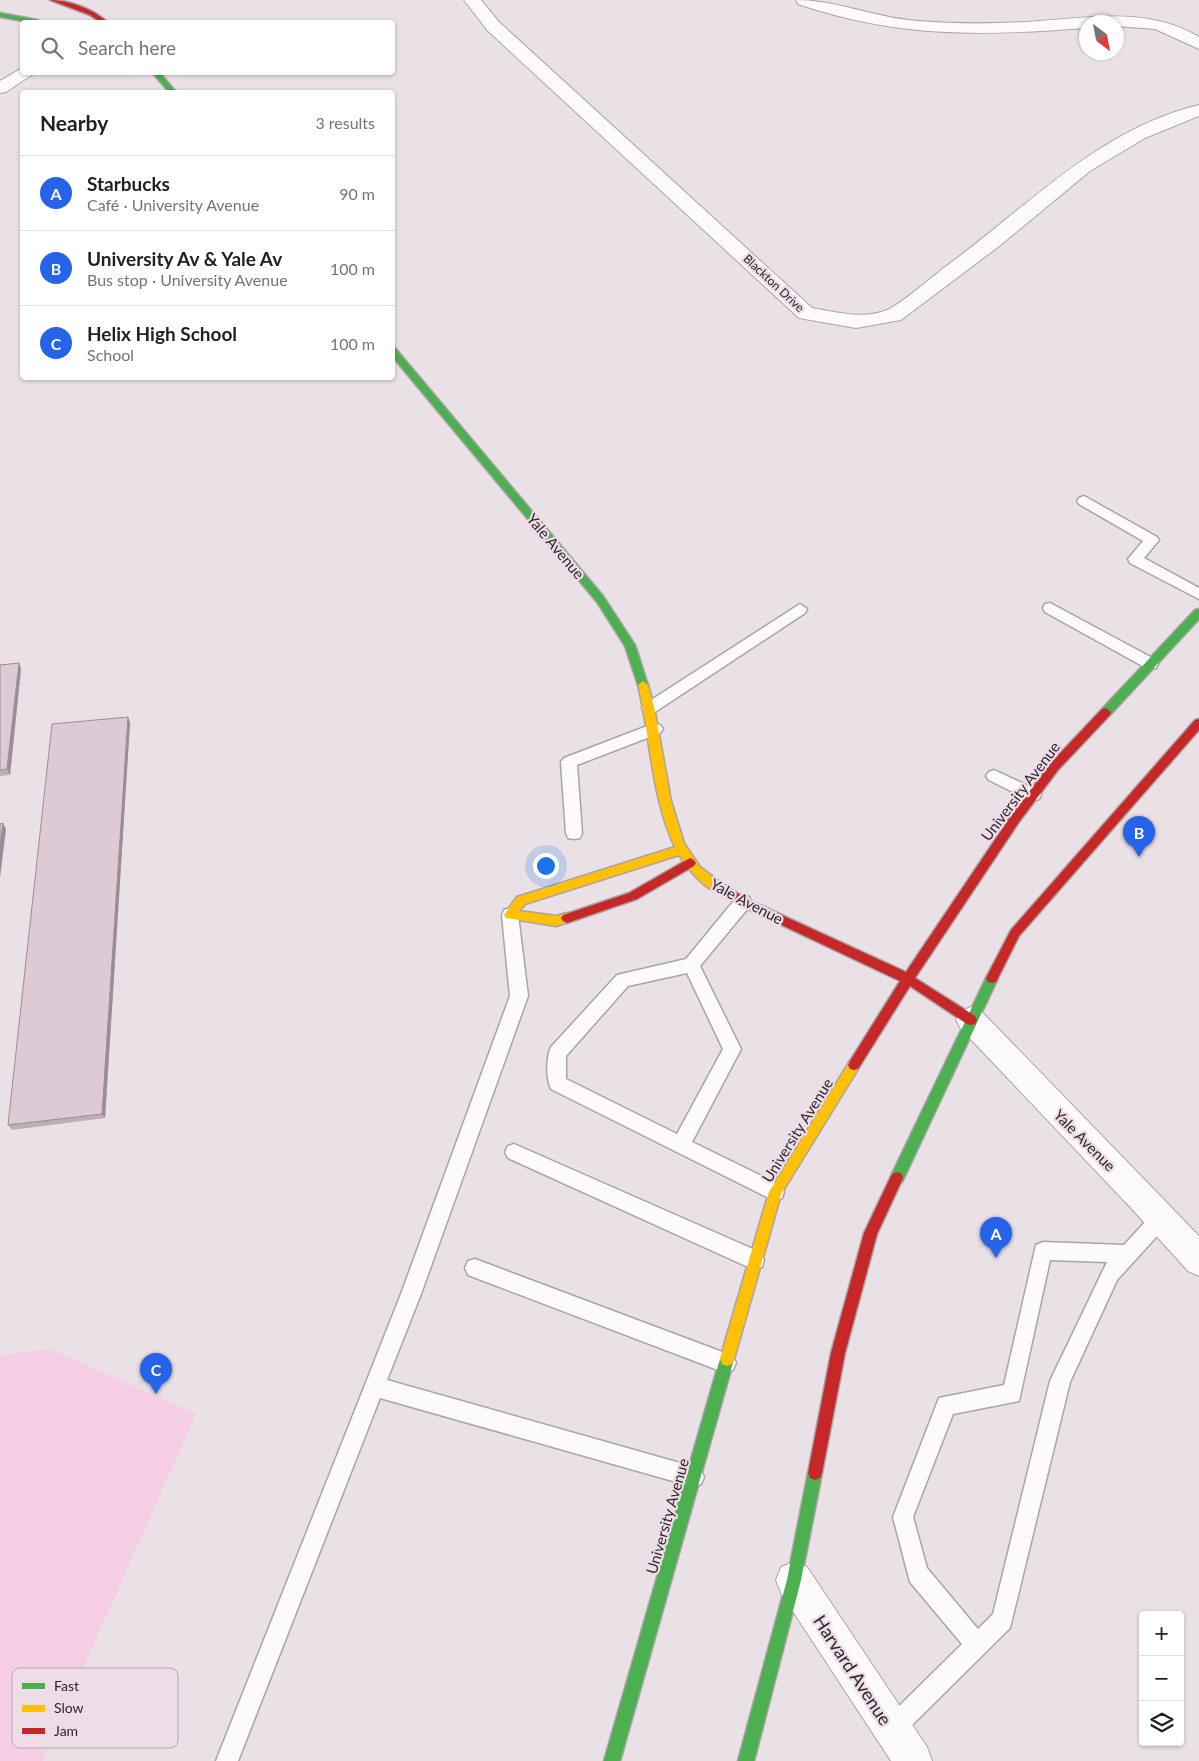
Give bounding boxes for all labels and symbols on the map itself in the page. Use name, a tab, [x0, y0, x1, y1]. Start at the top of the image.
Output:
north arrow	[1079, 15, 1124, 60]
street label: Blackton Drive	[740, 251, 808, 315]
street label: Yale Avenue	[524, 510, 589, 582]
street label: University Avenue	[977, 738, 1063, 844]
pin: B	[1123, 816, 1155, 857]
your location	[533, 853, 559, 879]
street label: Yale Avenue	[708, 874, 786, 928]
street label: University Avenue	[758, 1075, 836, 1185]
street label: Yale Avenue	[1050, 1105, 1120, 1175]
pin: A	[980, 1217, 1012, 1258]
pin: C	[140, 1353, 172, 1394]
street label: University Avenue	[642, 1456, 692, 1576]
street label: Harvard Avenue	[809, 1611, 897, 1729]
legend	[12, 1668, 178, 1748]
text: Fast	[54, 1677, 79, 1694]
text: Slow	[54, 1699, 84, 1716]
text: Jam	[54, 1722, 78, 1739]

